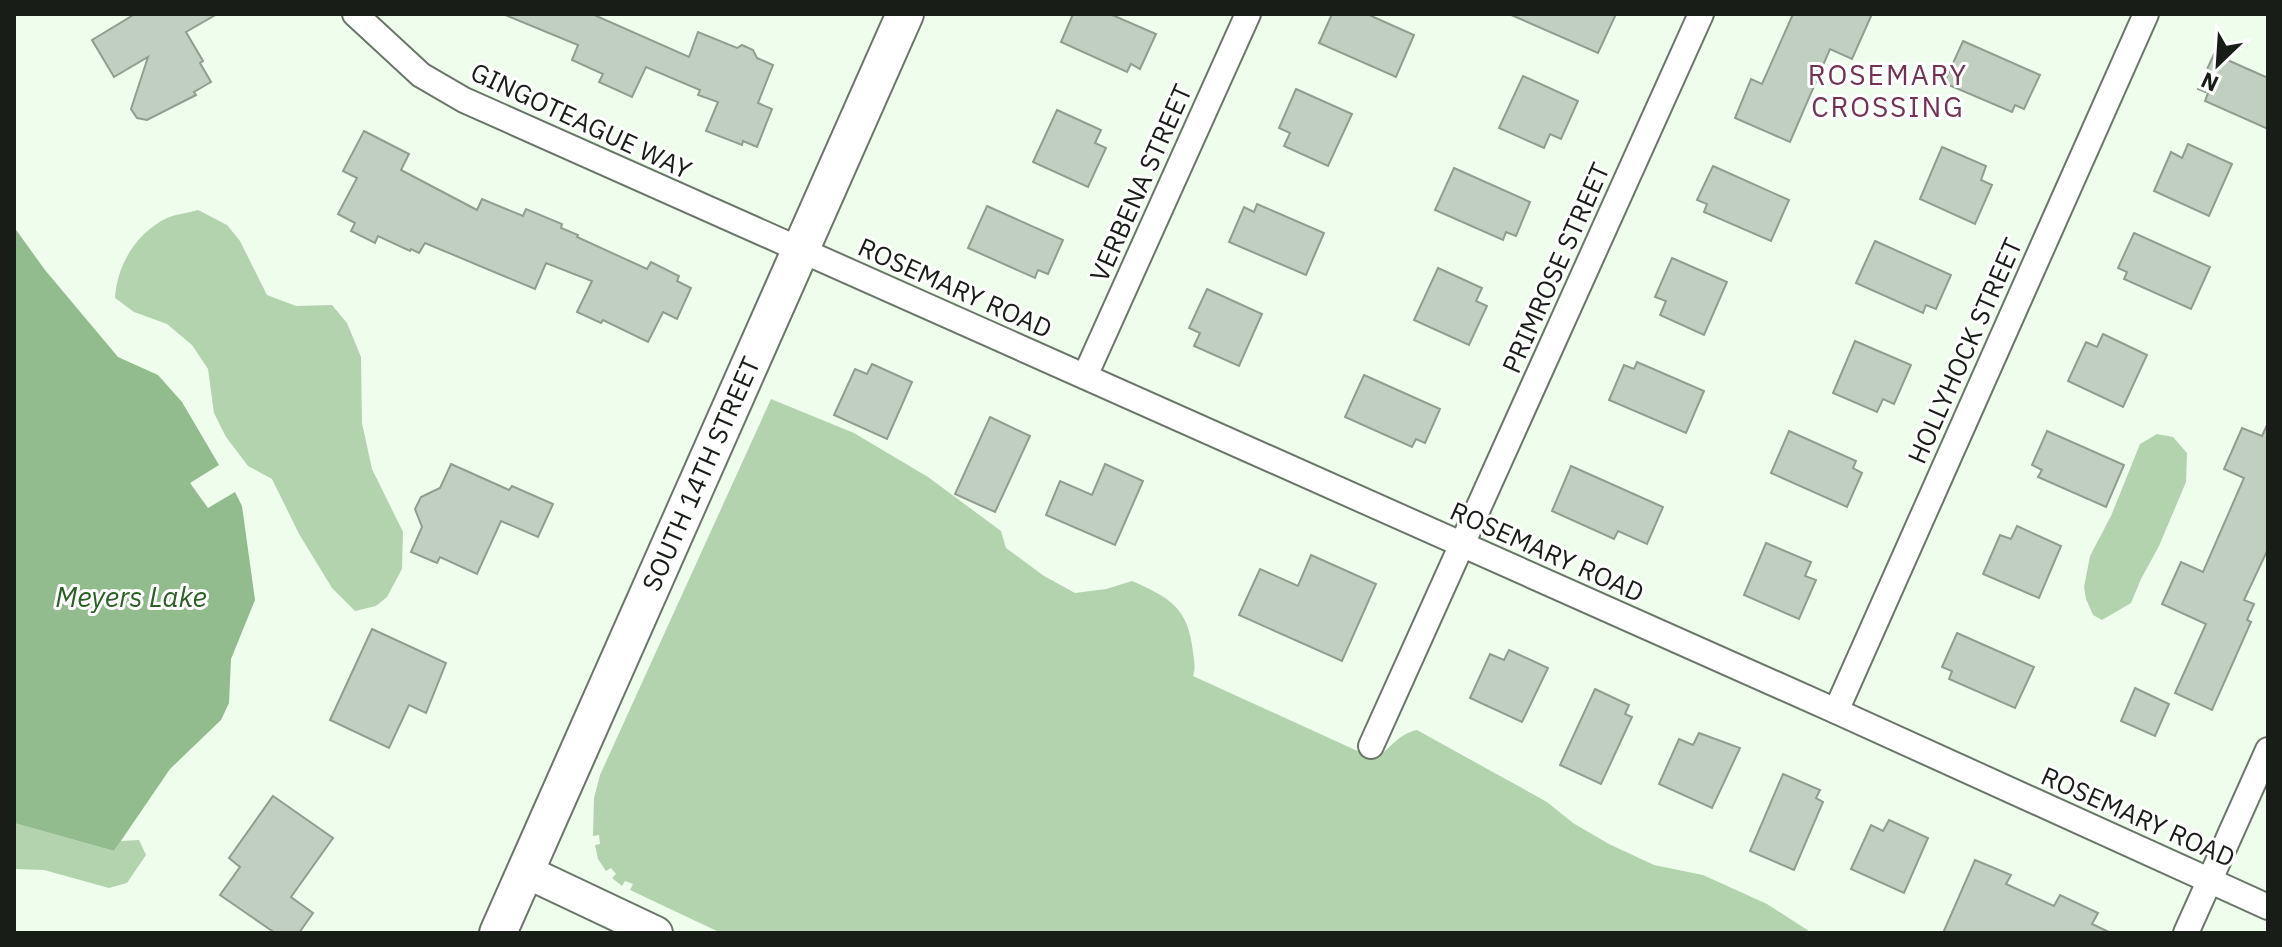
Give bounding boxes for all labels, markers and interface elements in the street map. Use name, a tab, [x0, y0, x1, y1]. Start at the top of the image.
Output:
north arrow	[2178, 24, 2258, 104]
street label: GINGOTEAGUE WAY	[466, 54, 698, 186]
district label: ROSEMARY CROSSING	[1808, 56, 1968, 125]
text: N	[2196, 66, 2223, 99]
street label: VERBENA STREET	[1081, 79, 1199, 287]
street label: PRIMROSE STREET	[1493, 157, 1617, 378]
street label: ROSEMARY ROAD	[853, 229, 1058, 345]
street label: HOLLYHOCK STREET	[1899, 232, 2029, 469]
street label: SOUTH 14TH STREET	[634, 351, 767, 596]
street label: ROSEMARY ROAD	[1445, 493, 1650, 609]
water label: Meyers Lake	[55, 578, 207, 615]
street label: ROSEMARY ROAD	[2036, 758, 2241, 874]

